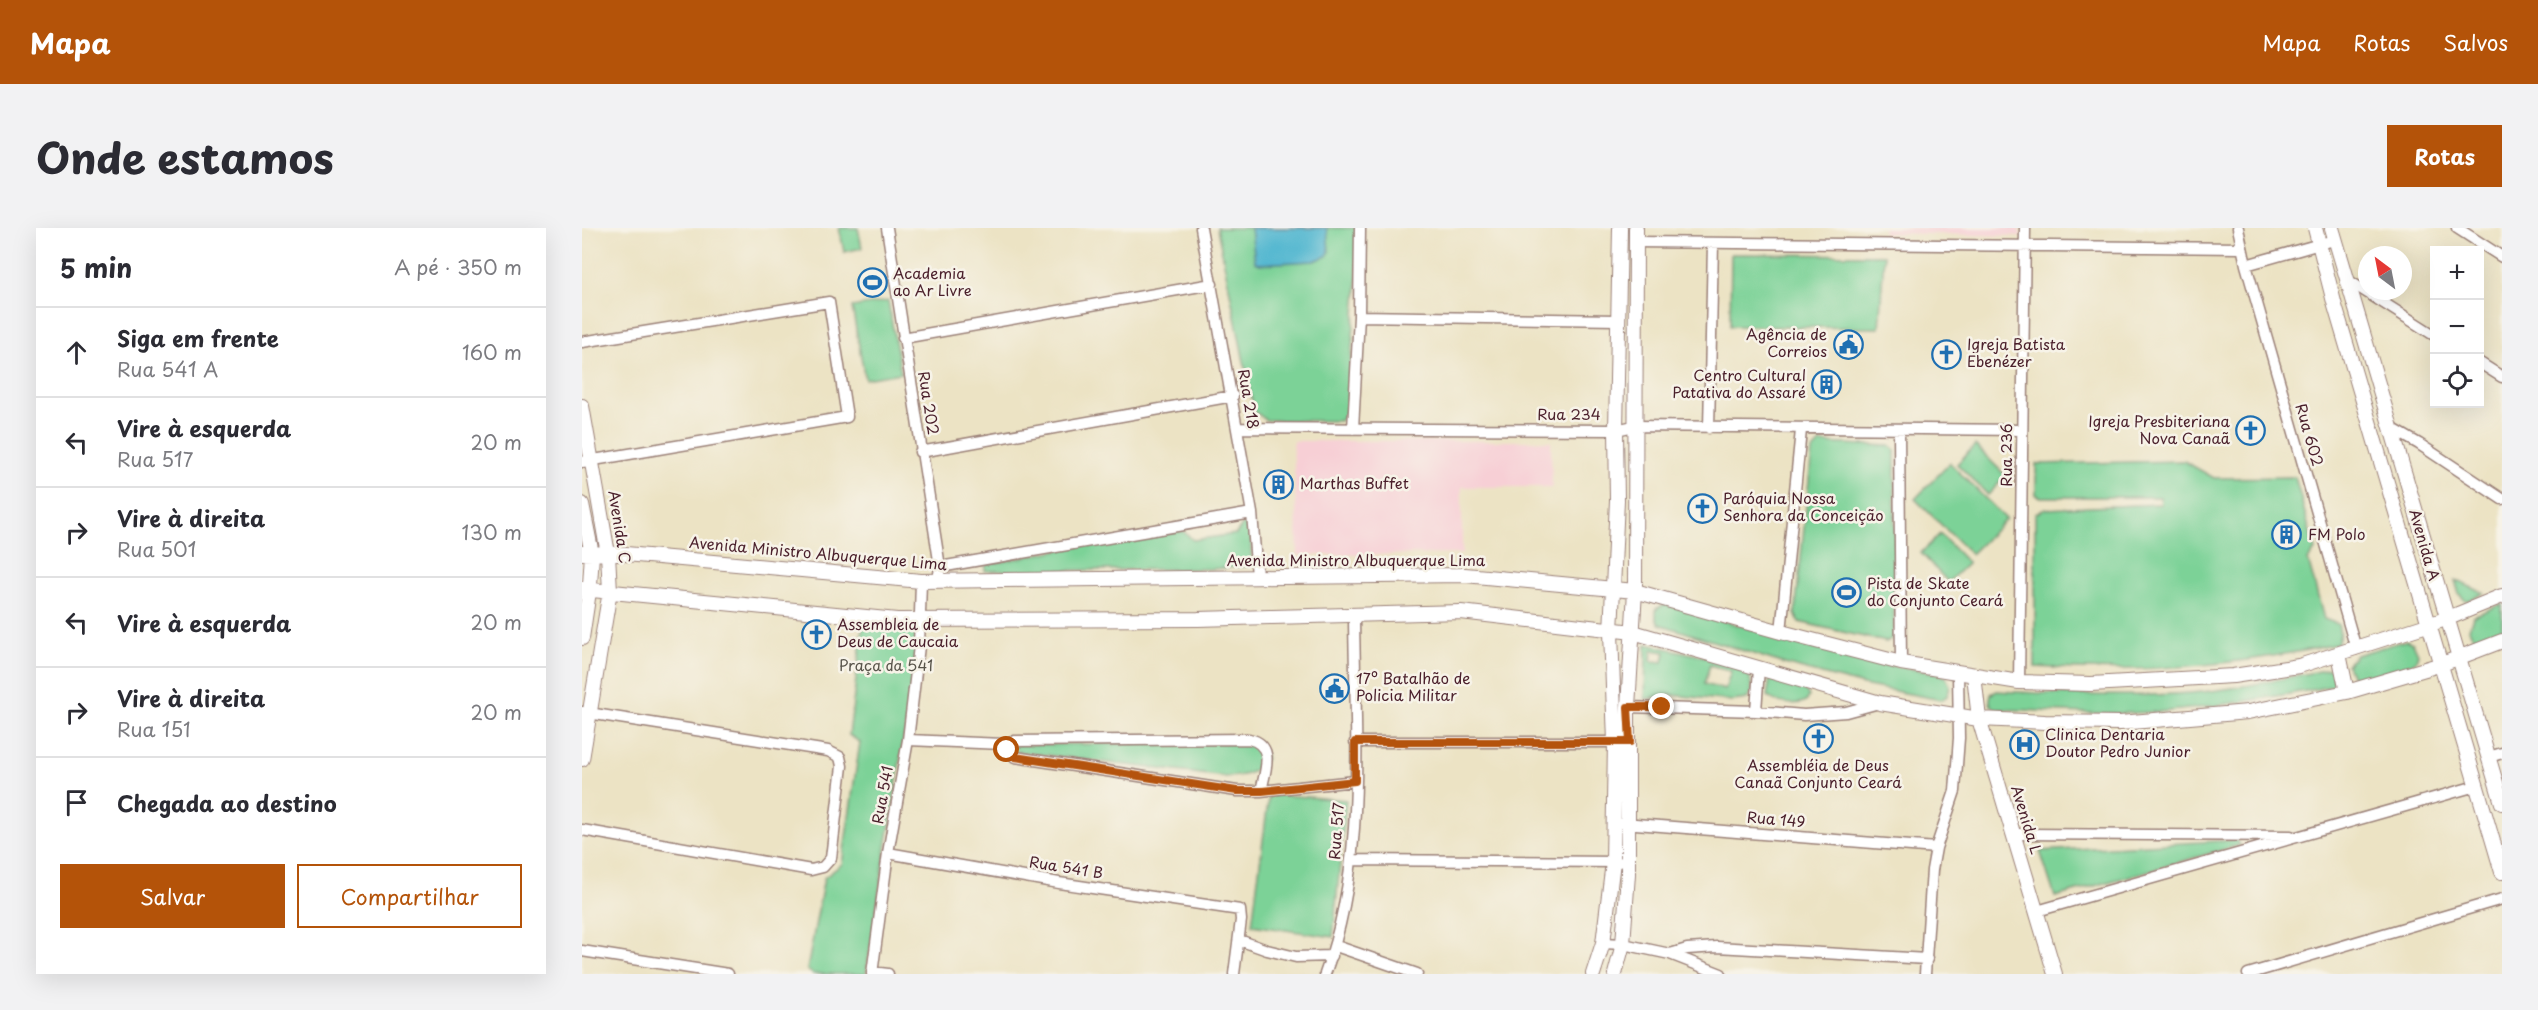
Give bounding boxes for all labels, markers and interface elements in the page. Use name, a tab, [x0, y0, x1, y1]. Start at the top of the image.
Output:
text: Mapa	[30, 21, 111, 64]
text: Mapa	[2263, 26, 2320, 58]
text: Rotas	[2353, 26, 2410, 58]
text: Salvos	[2443, 26, 2508, 58]
text: Onde estamos	[36, 125, 334, 188]
button: Rotas	[2387, 125, 2502, 187]
north arrow	[2358, 246, 2412, 300]
map controls	[2430, 246, 2484, 408]
button: +	[2430, 246, 2484, 300]
text: 5 min	[60, 248, 132, 287]
text: A pé · 350 m	[394, 252, 522, 282]
place label: Academia ao Ar Livre	[893, 261, 972, 301]
sports icon: Academia ao Ar Livre	[856, 267, 888, 299]
button: −	[2430, 300, 2484, 354]
text: Siga em frente	[117, 321, 279, 354]
place label: Agência de Correios	[1746, 322, 1827, 362]
public building icon: Agência de Correios	[1832, 328, 1864, 360]
place label: Igreja Batista Ebenézer	[1967, 332, 2066, 372]
icon: ahead	[60, 336, 93, 369]
text: 160 m	[462, 337, 522, 367]
church icon: Igreja Batista Ebenézer	[1930, 338, 1962, 370]
text: Rua 541 A	[117, 354, 218, 384]
button: locate	[2430, 354, 2484, 408]
place label: Centro Cultural Patativa do Assaré	[1672, 363, 1806, 403]
street label: Rua 218	[1233, 367, 1266, 430]
street label: Rua 202	[913, 369, 946, 436]
building icon: Centro Cultural Patativa do Assaré	[1811, 369, 1843, 401]
street label: Rua 602	[2291, 401, 2330, 469]
street label: Rua 234	[1537, 402, 1601, 425]
place label: Igreja Presbiteriana Nova Canaã	[2088, 409, 2231, 449]
text: Vire à esquerda	[117, 411, 291, 444]
church icon: Igreja Presbiteriana Nova Canaã	[2235, 415, 2267, 447]
street label: Rua 236	[1994, 423, 2017, 487]
icon: left	[60, 426, 93, 459]
text: 20 m	[470, 427, 522, 457]
text: Rua 517	[117, 444, 193, 474]
building icon: Marthas Buffet	[1263, 468, 1295, 500]
place label: Marthas Buffet	[1300, 471, 1409, 494]
place label: Paróquia Nossa Senhora da Conceição	[1723, 486, 1884, 526]
street label: Avenida C	[603, 489, 638, 565]
church icon: Paróquia Nossa Senhora da Conceição	[1686, 492, 1718, 524]
text: Vire à direita	[117, 501, 265, 534]
street label: Avenida A	[2404, 506, 2447, 583]
icon: right	[60, 516, 93, 549]
text: 130 m	[462, 517, 522, 547]
building icon: FM Polo	[2271, 519, 2303, 551]
place label: FM Polo	[2308, 522, 2365, 545]
street label: Avenida Ministro Albuquerque Lima	[688, 530, 949, 575]
text: Rua 501	[117, 534, 197, 564]
street label: Avenida Ministro Albuquerque Lima	[1227, 548, 1486, 571]
place label: Pista de Skate do Conjunto Ceará	[1867, 571, 2004, 611]
sports icon: Pista de Skate do Conjunto Ceará	[1830, 577, 1862, 609]
icon: left	[60, 606, 93, 639]
text: Vire à esquerda	[117, 606, 291, 639]
text: 20 m	[470, 607, 522, 637]
place label: Assembleia de Deus de Caucaia	[837, 612, 959, 652]
church icon: Assembleia de Deus de Caucaia	[800, 618, 832, 650]
park label: Praça da 541	[839, 653, 933, 676]
place label: 17º Batalhão de Policia Militar	[1356, 666, 1470, 706]
public building icon: 17º Batalhão de Policia Militar	[1319, 672, 1351, 704]
text: Vire à direita	[117, 681, 265, 714]
route end	[1648, 693, 1674, 719]
icon: right	[60, 696, 93, 729]
text: 20 m	[470, 697, 522, 727]
text: Rua 151	[117, 714, 191, 744]
place label: Clinica Dentaria Doutor Pedro Junior	[2045, 722, 2190, 762]
church icon: Assembléia de Deus Canaã Conjunto Ceará	[1802, 723, 1834, 755]
hospital icon: Clinica Dentaria Doutor Pedro Junior	[2008, 728, 2040, 760]
route start	[993, 736, 1019, 762]
place label: Assembléia de Deus Canaã Conjunto Ceará	[1734, 753, 1902, 793]
street label: Rua 541	[865, 764, 898, 826]
street label: Avenida L	[2006, 782, 2049, 857]
icon: arrive	[60, 786, 93, 819]
text: Chegada ao destino	[117, 786, 337, 819]
street label: Rua 517	[1322, 802, 1349, 860]
street label: Rua 149	[1746, 805, 1806, 833]
street label: Rua 541 B	[1028, 849, 1105, 884]
button: Salvar	[60, 864, 285, 928]
button: Compartilhar	[297, 864, 522, 928]

